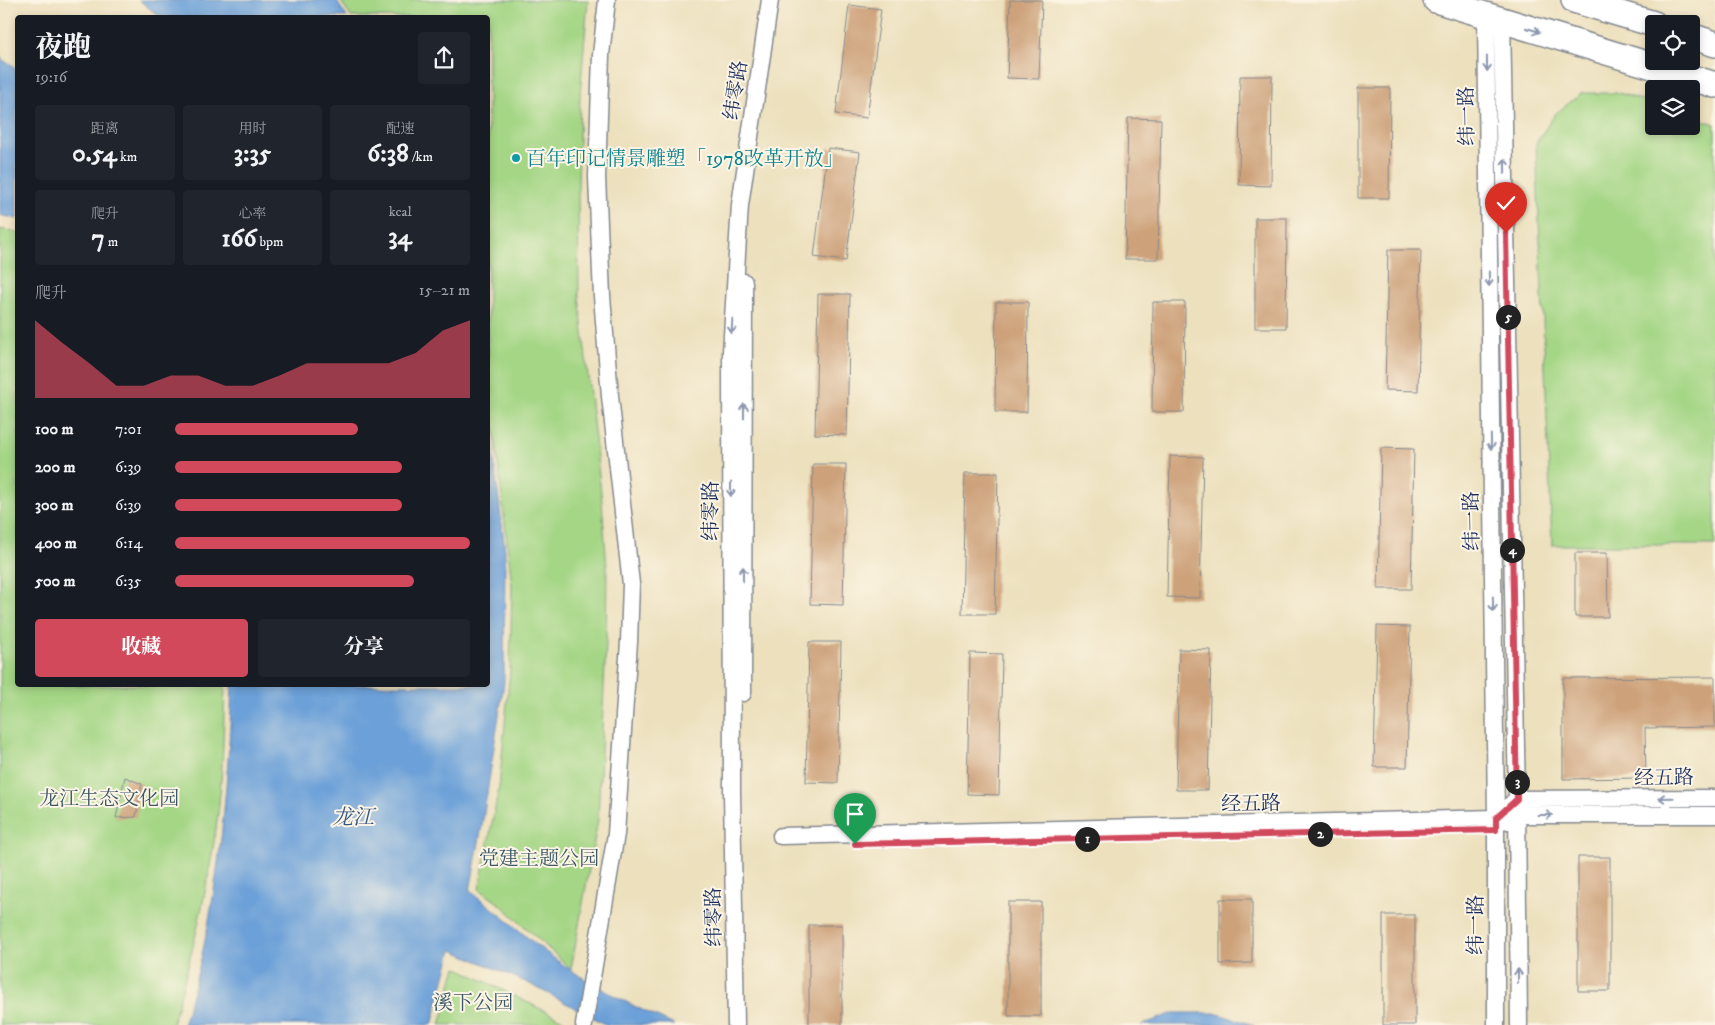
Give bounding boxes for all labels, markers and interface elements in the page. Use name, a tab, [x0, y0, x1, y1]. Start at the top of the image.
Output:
map controls	[1645, 15, 1700, 135]
button: locate	[1645, 15, 1700, 70]
one-way arrow	[1525, 25, 1541, 35]
text: 夜跑	[35, 30, 91, 65]
button: share	[418, 32, 470, 84]
one-way arrow	[1482, 56, 1492, 72]
street label: 纬零路	[719, 59, 754, 122]
text: 19:16	[35, 67, 67, 87]
button: layers	[1645, 80, 1700, 135]
street label: 纬一路	[1454, 86, 1481, 146]
text: 距离	[91, 120, 119, 138]
text: 用时	[238, 120, 266, 138]
text: 配速	[386, 120, 414, 138]
text: 0.54	[72, 138, 117, 169]
text: 3:35	[234, 138, 271, 169]
text: 6:38	[367, 138, 409, 169]
place label: 百年印记情景雕塑「1978改革开放」	[526, 147, 844, 172]
text: km	[117, 148, 137, 166]
text: /km	[409, 148, 433, 166]
marker: 百年印记情景雕塑「1978改革开放」	[510, 152, 522, 164]
one-way arrow	[1500, 159, 1510, 175]
pin	[1485, 182, 1527, 233]
icon: check	[1492, 189, 1520, 217]
text: kcal	[389, 203, 412, 221]
text: 爬升	[91, 205, 119, 223]
text: 心率	[238, 205, 266, 223]
text: 34	[388, 221, 412, 252]
text: 7	[91, 223, 105, 254]
text: 166	[221, 223, 256, 254]
text: m	[105, 233, 118, 251]
text: bpm	[256, 233, 284, 251]
one-way arrow	[1485, 271, 1494, 287]
text: 15–21 m	[419, 280, 470, 300]
text: 爬升	[35, 283, 67, 303]
pin: 5	[1496, 304, 1520, 330]
text: 5	[1505, 308, 1512, 326]
one-way arrow	[727, 318, 737, 334]
one-way arrow	[739, 404, 749, 420]
text: 100 m	[35, 419, 74, 439]
text: 7:01	[115, 419, 142, 439]
one-way arrow	[1486, 434, 1496, 450]
text: 200 m	[35, 457, 76, 477]
text: 6:39	[115, 457, 141, 477]
one-way arrow	[726, 480, 736, 496]
street label: 纬零路	[699, 481, 724, 541]
street label: 纬一路	[1459, 491, 1486, 551]
text: 300 m	[35, 495, 74, 515]
text: 6:39	[115, 495, 141, 515]
text: 400 m	[35, 533, 77, 553]
text: 6:14	[115, 533, 143, 553]
pin: 4	[1500, 538, 1524, 562]
text: 4	[1508, 541, 1517, 559]
one-way arrow	[738, 566, 748, 582]
text: 500 m	[35, 571, 76, 591]
text: 6:35	[115, 571, 141, 591]
one-way arrow	[1488, 596, 1498, 612]
button: 收藏	[35, 619, 248, 677]
button: 分享	[258, 619, 470, 677]
street label: 经五路	[1634, 765, 1694, 792]
pin: 3	[1504, 770, 1530, 794]
text: 3	[1515, 773, 1520, 791]
park label: 龙江生态文化园	[39, 787, 179, 812]
street label: 经五路	[1221, 791, 1281, 818]
pin	[834, 793, 876, 844]
one-way arrow	[1659, 793, 1675, 803]
icon: arrive	[841, 800, 869, 828]
water label: 龙江	[332, 805, 377, 831]
one-way arrow	[1537, 810, 1553, 820]
pin: 2	[1308, 822, 1332, 846]
text: 2	[1317, 825, 1324, 843]
pin: 1	[1074, 826, 1100, 852]
text: 1	[1085, 830, 1090, 848]
park label: 党建主题公园	[479, 847, 599, 872]
street label: 纬零路	[701, 887, 728, 947]
street label: 纬一路	[1464, 895, 1489, 955]
one-way arrow	[1513, 969, 1523, 985]
park label: 溪下公园	[433, 991, 513, 1016]

